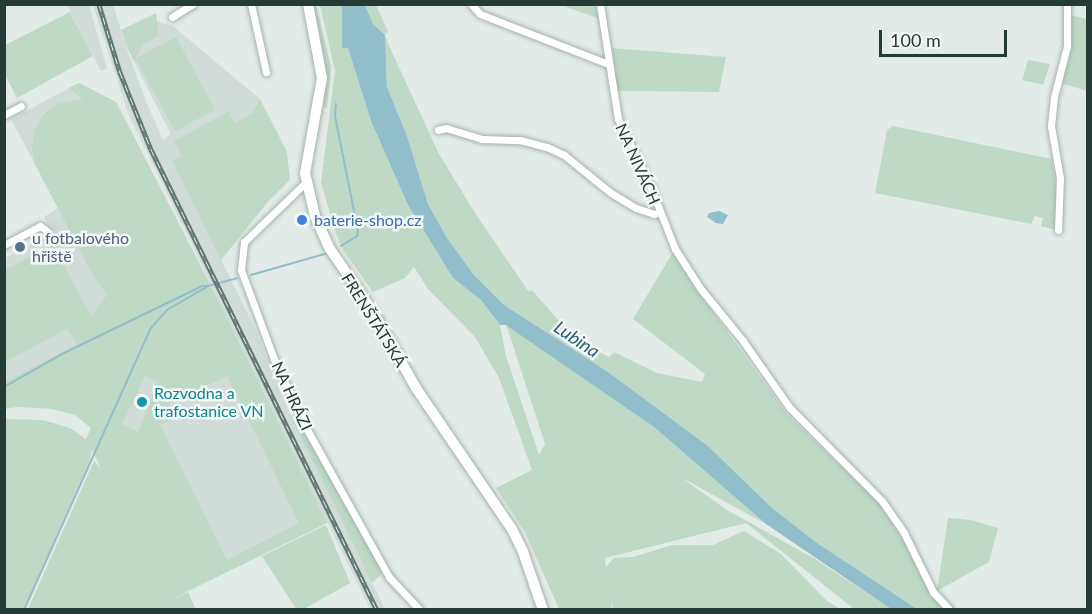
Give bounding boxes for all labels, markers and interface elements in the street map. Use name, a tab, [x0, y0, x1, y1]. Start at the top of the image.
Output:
scale bar	[882, 18, 1010, 56]
text: 100 m	[890, 29, 941, 51]
street label: NA NIVÁCH	[611, 120, 665, 208]
place label: baterie-shop.cz	[314, 210, 422, 230]
marker: baterie-shop.cz	[295, 213, 309, 227]
place label: u fotbalového hřiště	[32, 228, 129, 266]
marker: u fotbalového hřiště	[13, 240, 27, 254]
street label: FRENŠTÁTSKÁ	[338, 270, 410, 370]
water label: Lubina	[550, 316, 604, 362]
street label: NA HRÁZI	[268, 358, 316, 434]
place label: Rozvodna a trafostanice VN	[154, 383, 264, 421]
marker: Rozvodna a trafostanice VN	[135, 395, 149, 409]

